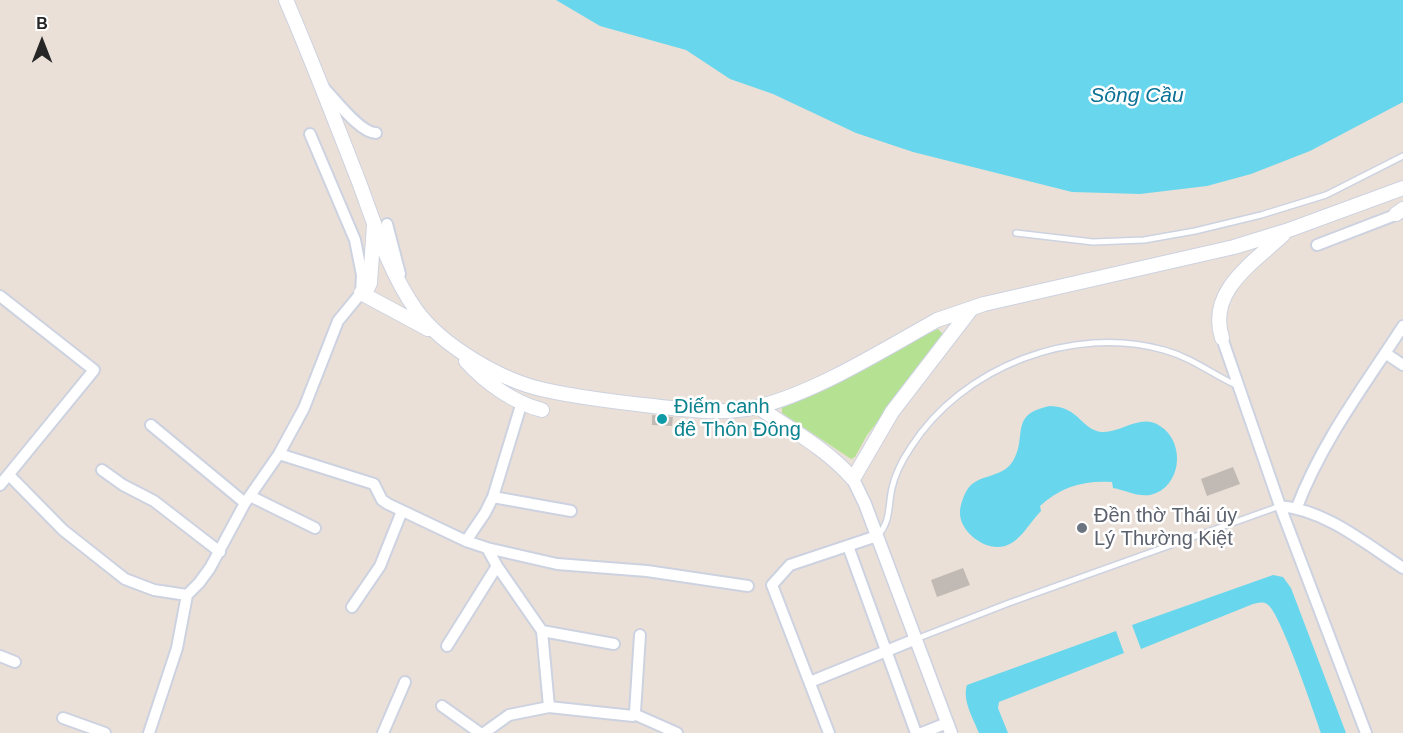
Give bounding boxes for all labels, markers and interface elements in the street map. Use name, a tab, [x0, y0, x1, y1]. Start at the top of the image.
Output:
north arrow	[12, 12, 72, 72]
text: B	[36, 15, 48, 32]
water label: Sông Cầu	[1090, 83, 1184, 109]
place label: Điếm canh đê Thôn Đông	[674, 395, 801, 442]
marker: Điếm canh đê Thôn Đông	[655, 412, 669, 426]
place label: Đền thờ Thái úy Lý Thường Kiệt	[1094, 504, 1237, 551]
marker: Đền thờ Thái úy Lý Thường Kiệt	[1075, 521, 1089, 535]

